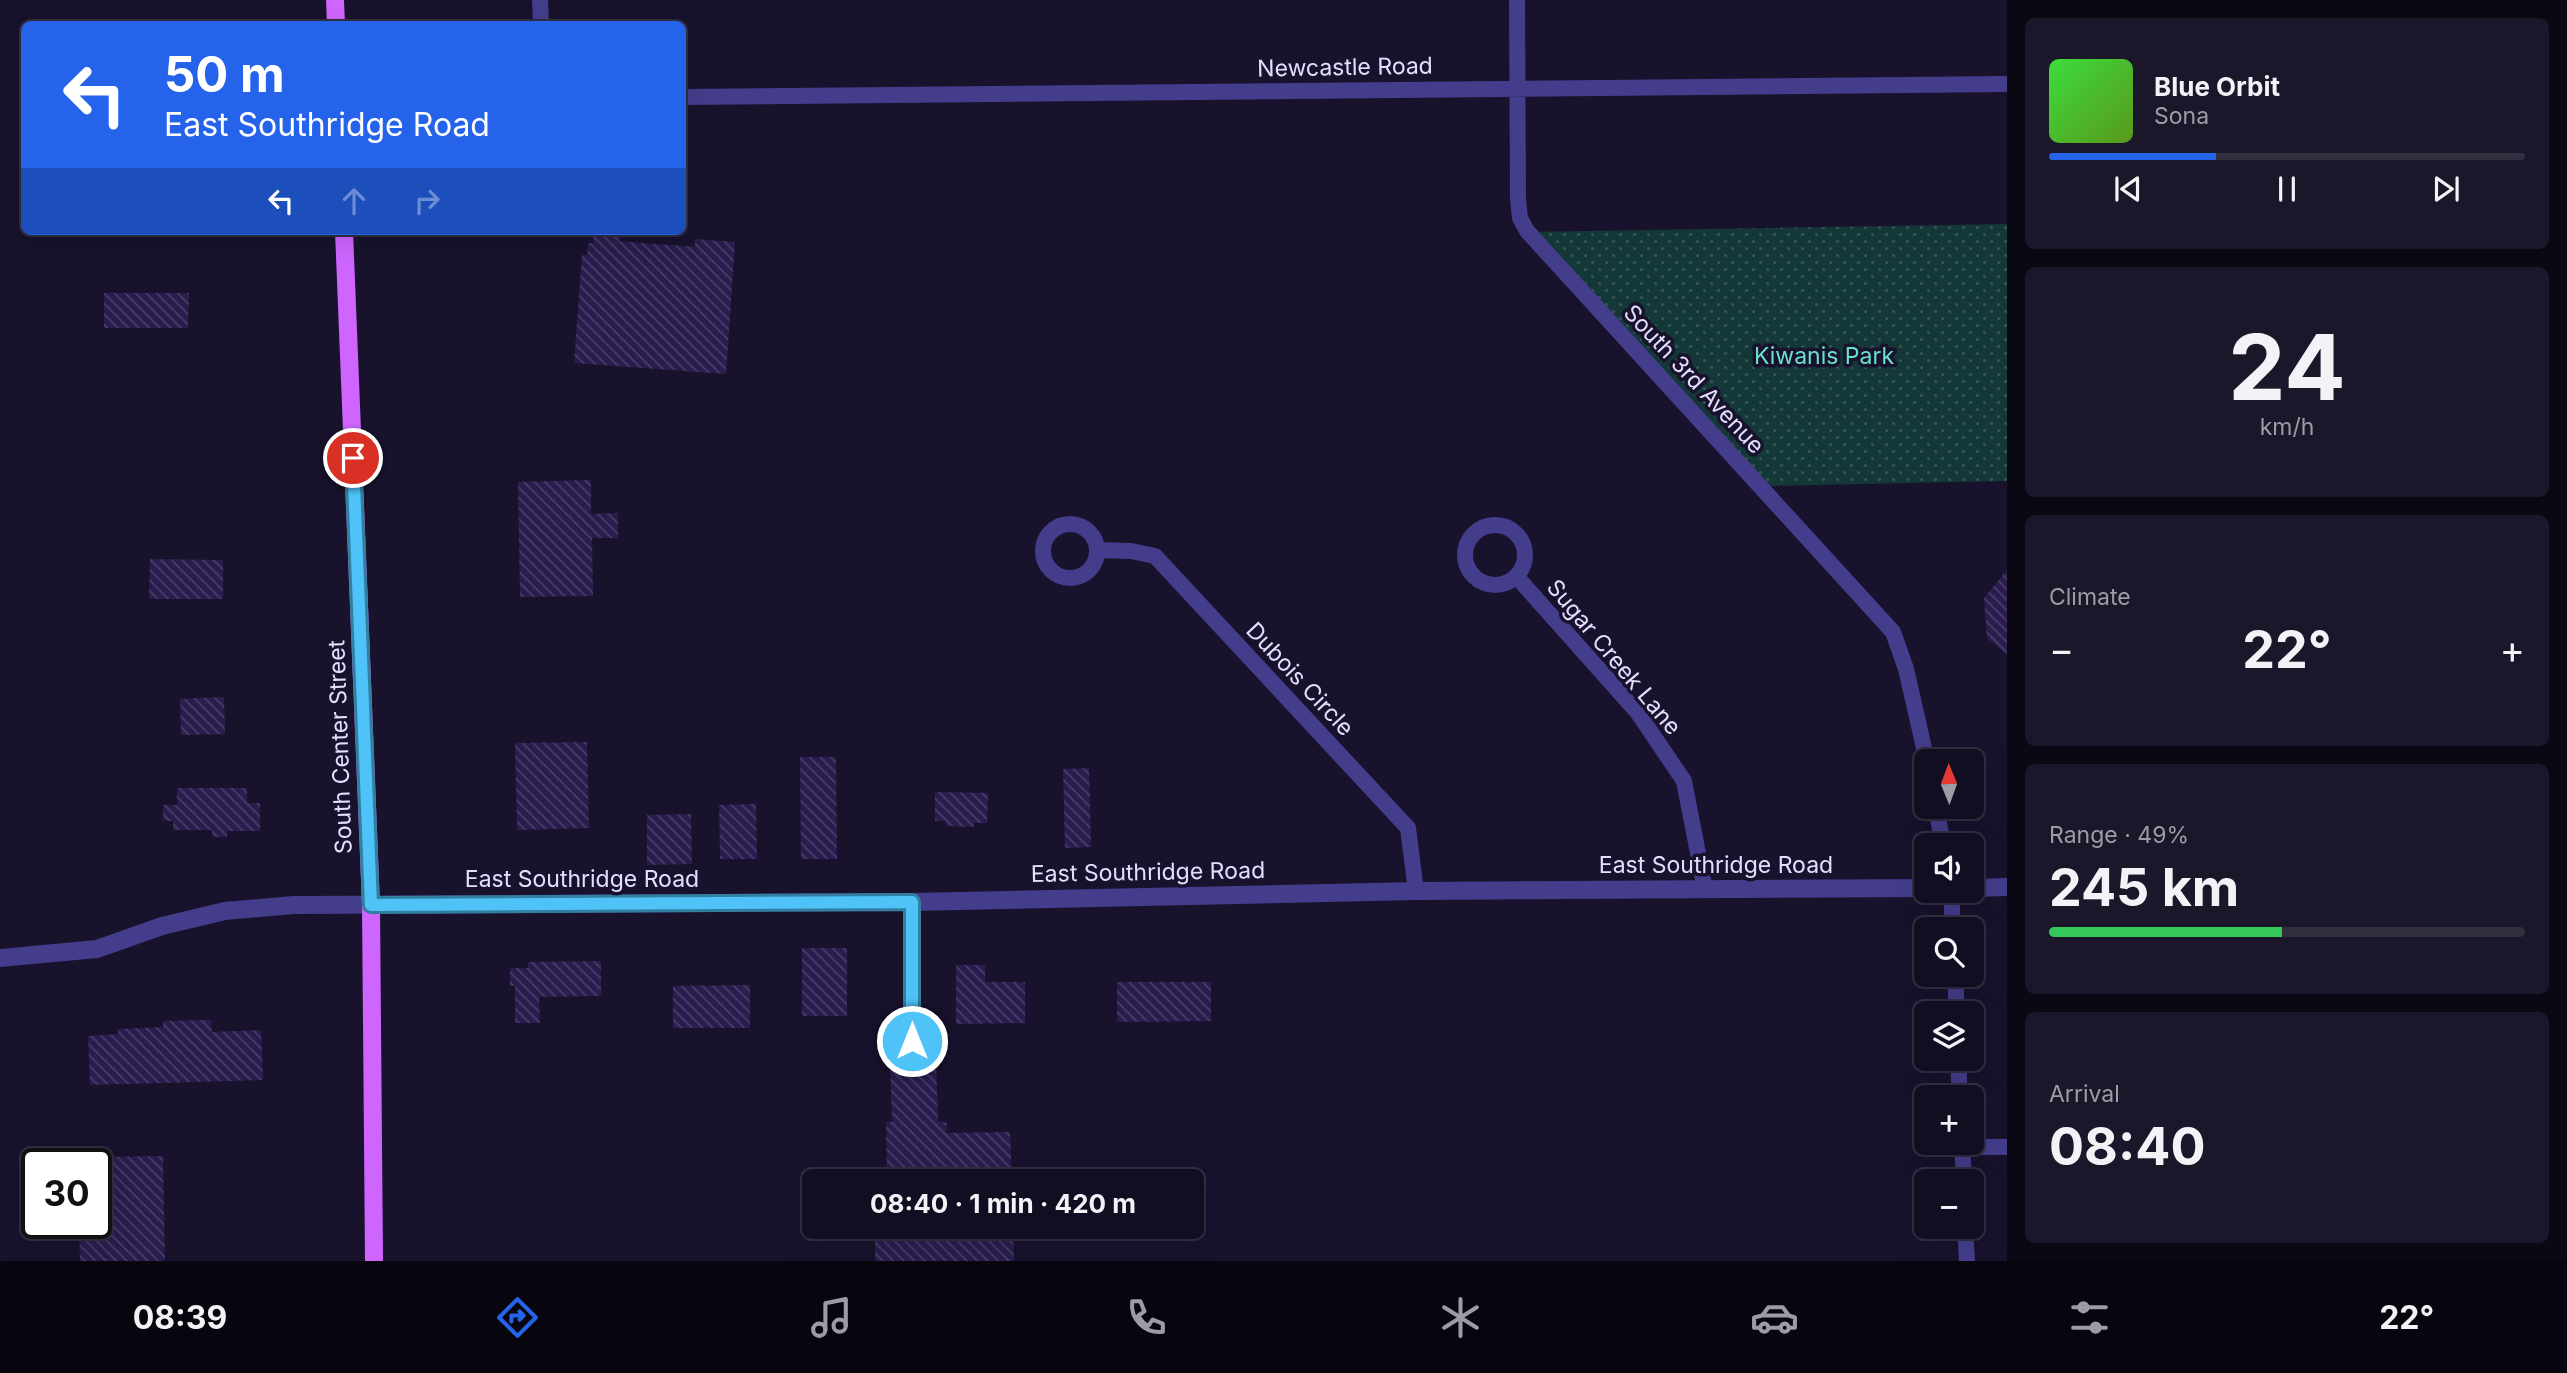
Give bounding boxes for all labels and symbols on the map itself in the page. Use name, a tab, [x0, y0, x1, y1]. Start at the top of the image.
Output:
street label: Newcastle Road	[1257, 51, 1433, 83]
street label: South 3rd Avenue	[1618, 299, 1770, 459]
park label: Kiwanis Park	[1754, 342, 1894, 370]
pin	[323, 428, 383, 488]
street label: Sugar Creek Lane	[1541, 574, 1687, 740]
street label: Dubois Circle	[1240, 616, 1360, 742]
street label: South Center Street	[322, 639, 358, 855]
north arrow	[1914, 749, 1984, 819]
street label: East Southridge Road	[1599, 851, 1833, 879]
street label: East Southridge Road	[1031, 856, 1265, 888]
street label: East Southridge Road	[465, 865, 699, 893]
position arrow	[875, 1004, 949, 1078]
speed limit sign: 30	[21, 1148, 112, 1239]

